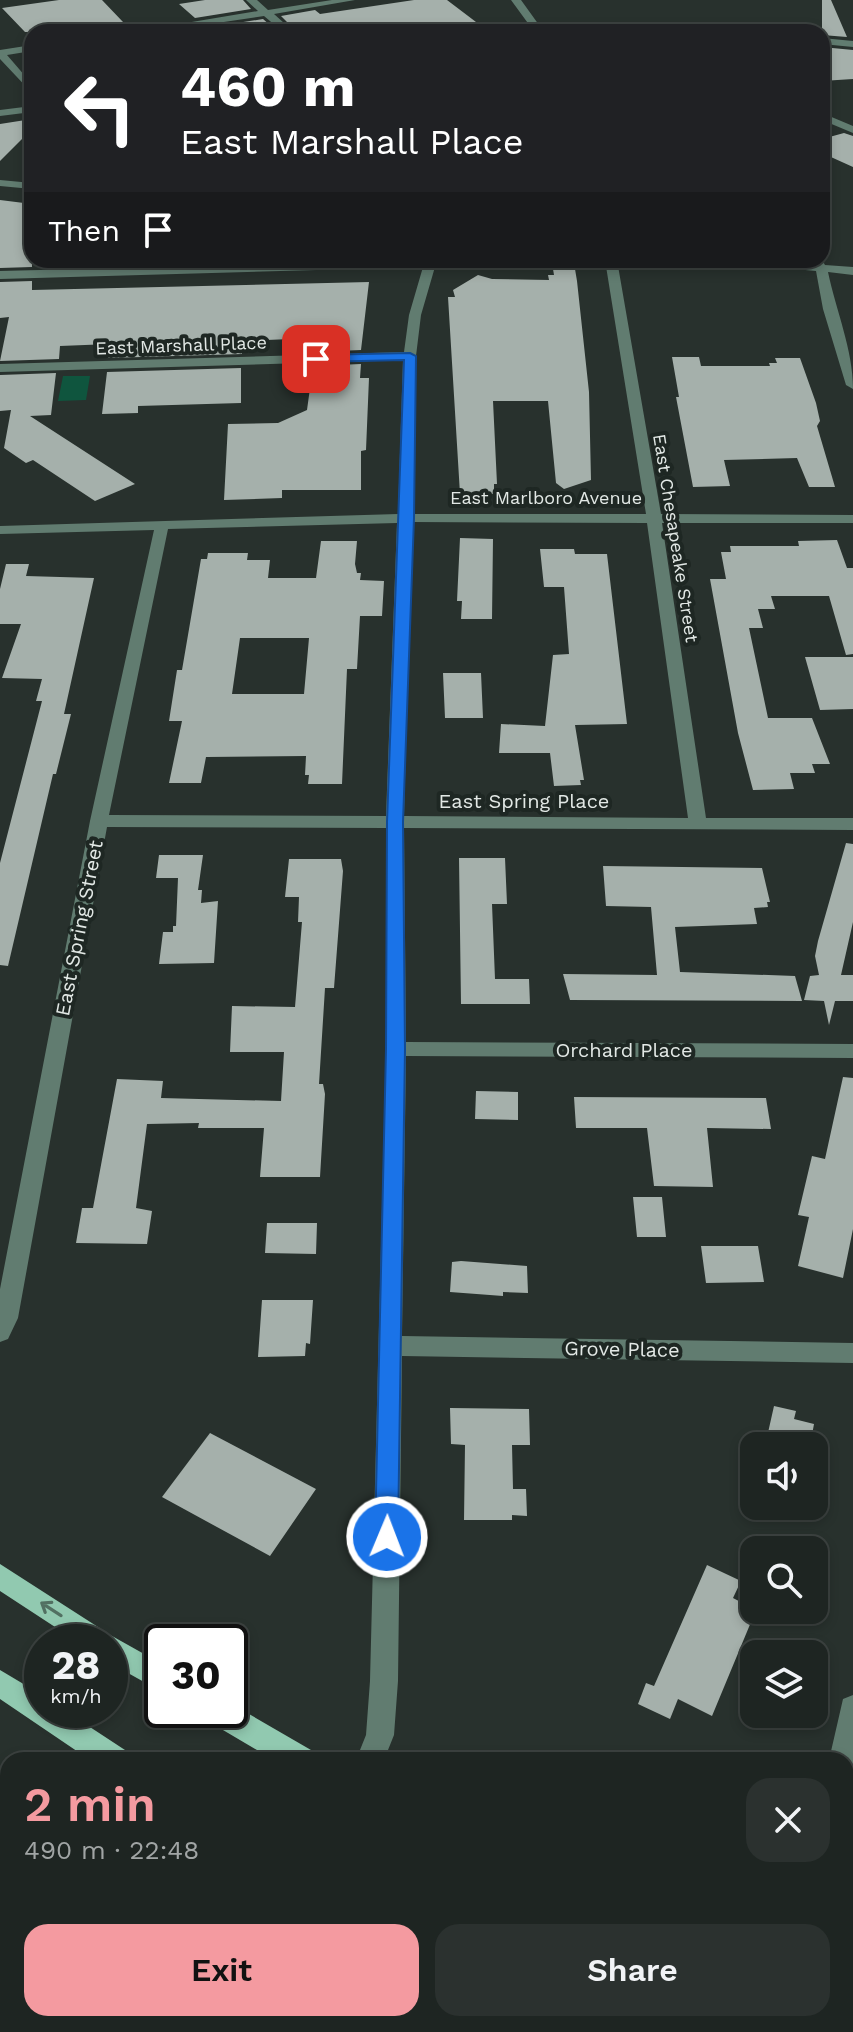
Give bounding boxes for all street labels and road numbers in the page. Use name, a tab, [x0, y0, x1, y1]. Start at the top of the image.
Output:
street label: East Marshall Place	[95, 332, 267, 358]
street label: East Chesapeake Street	[649, 432, 703, 644]
street label: East Marlboro Avenue	[450, 487, 642, 508]
street label: East Spring Place	[439, 789, 609, 813]
street label: East Spring Street	[50, 837, 108, 1018]
street label: Orchard Place	[555, 1038, 693, 1062]
street label: Grove Place	[564, 1336, 680, 1362]

